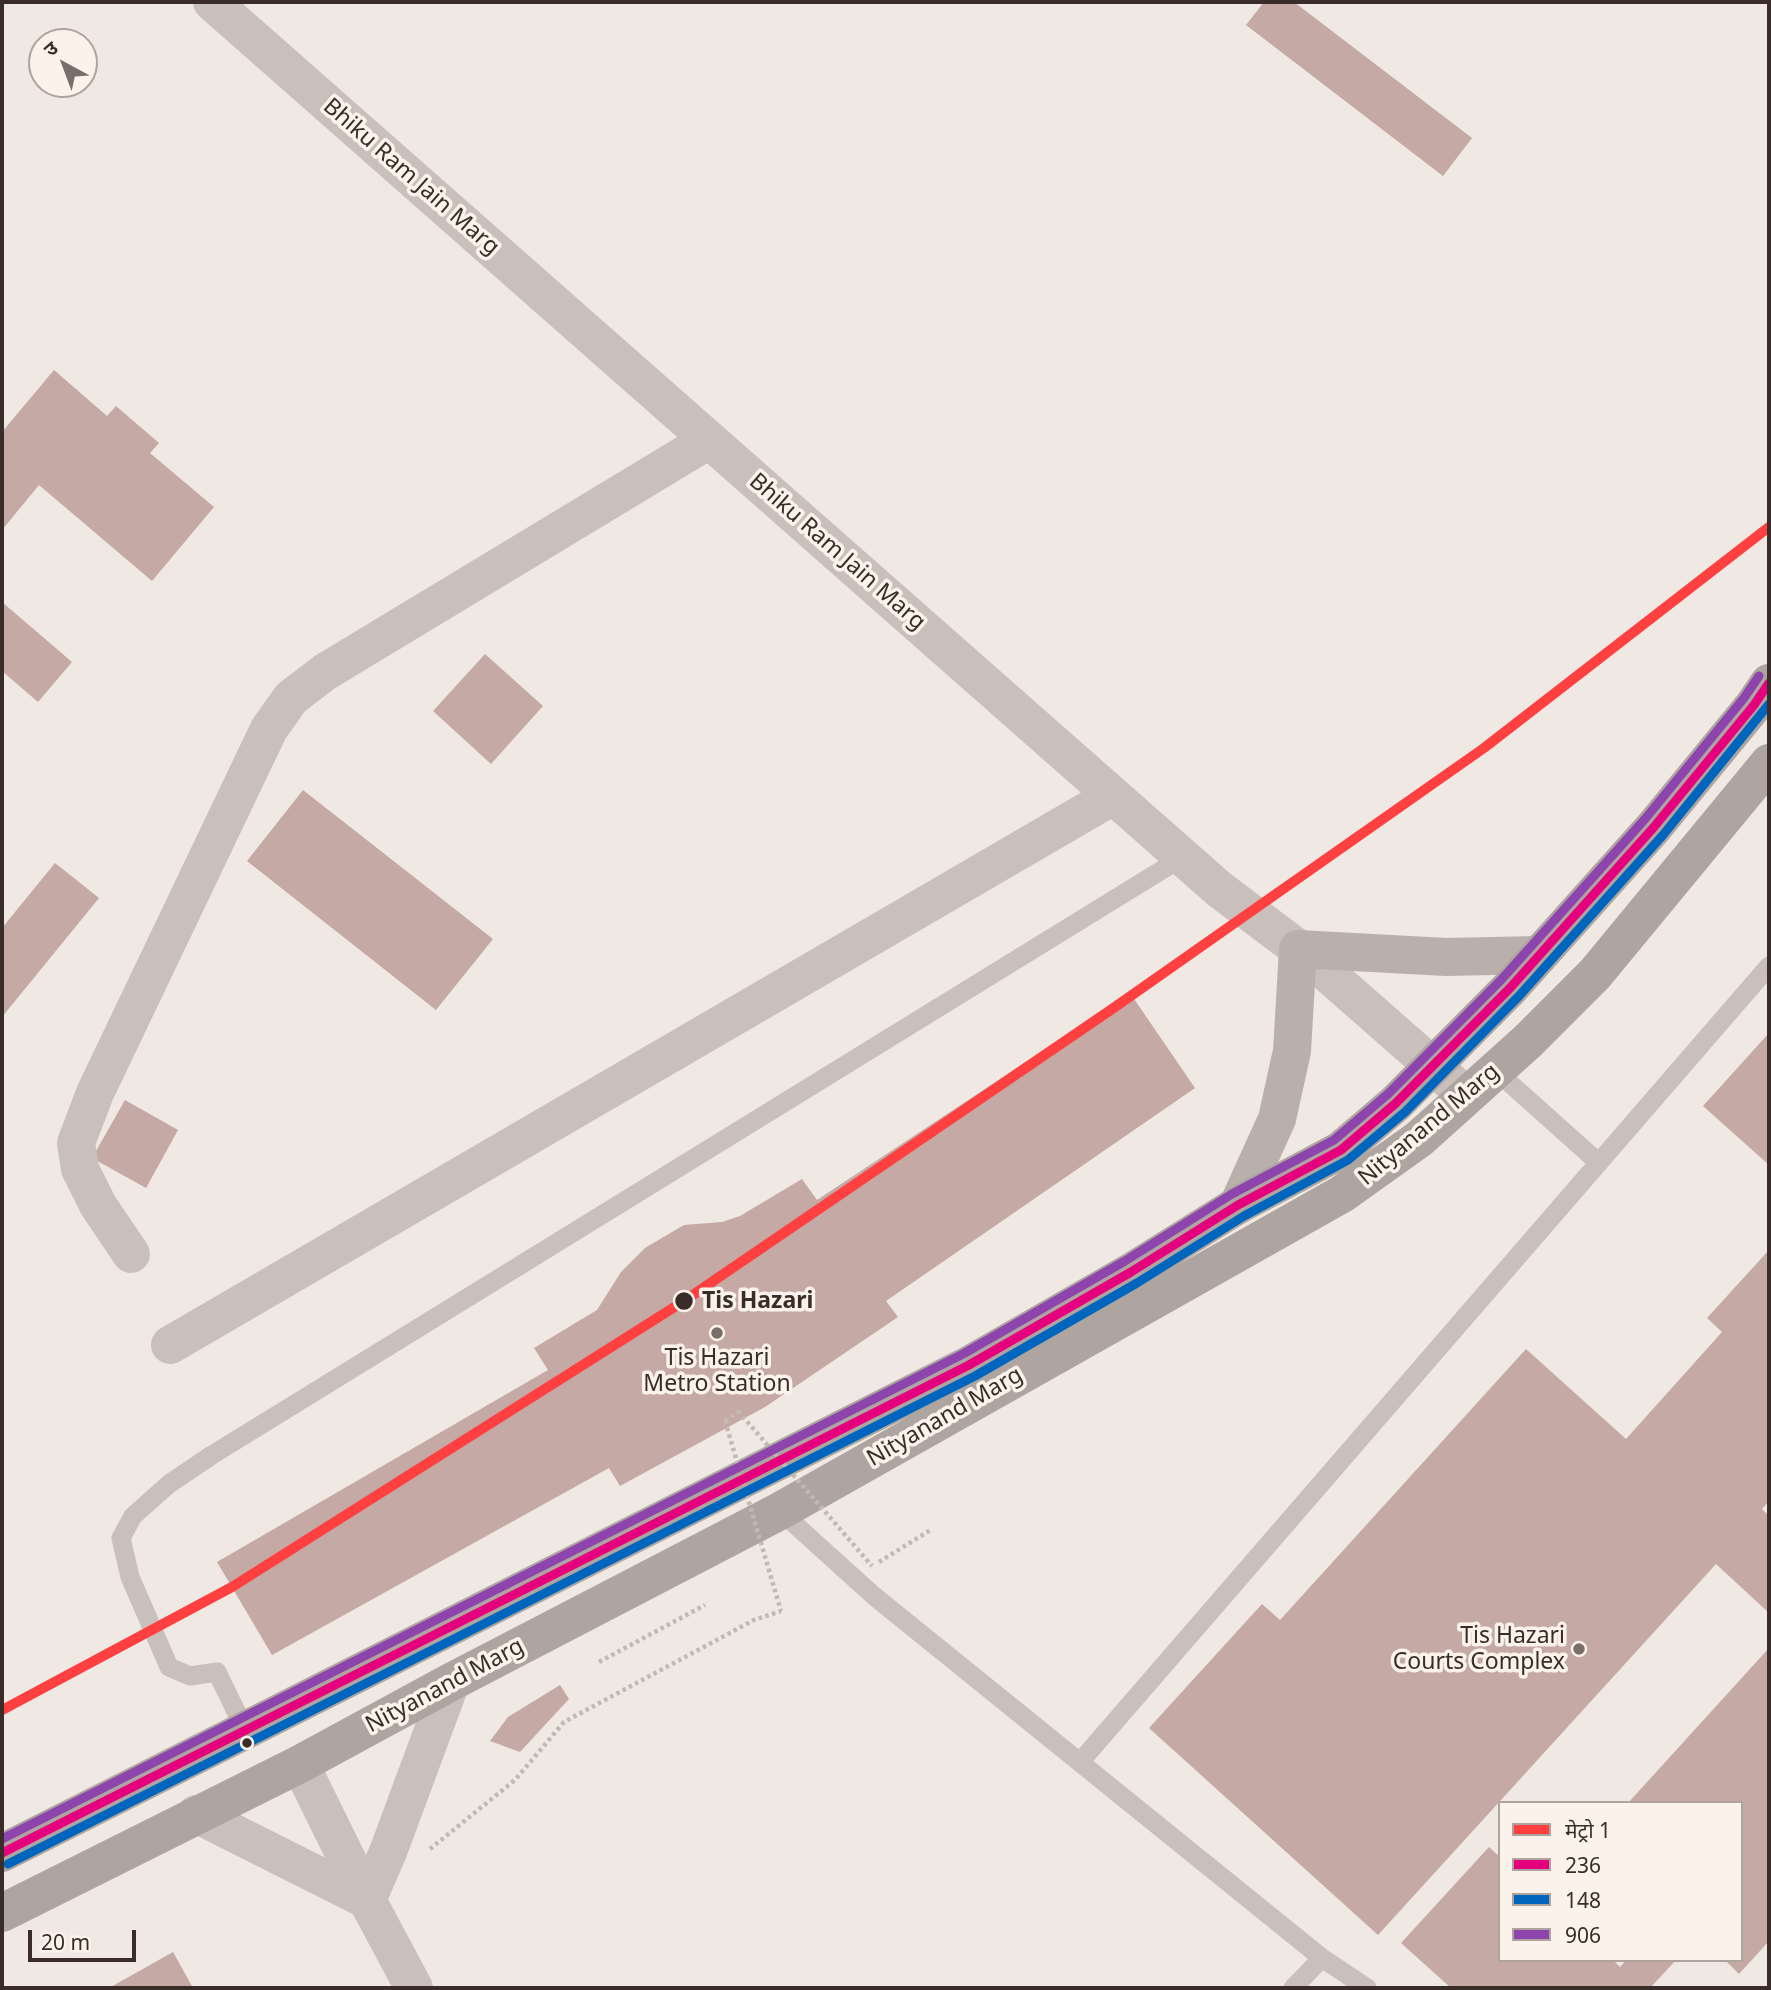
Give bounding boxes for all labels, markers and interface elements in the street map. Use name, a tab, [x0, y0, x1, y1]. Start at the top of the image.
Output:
north arrow	[28, 28, 98, 98]
text: उ	[38, 35, 63, 62]
street label: Bhiku Ram Jain Marg	[317, 93, 505, 261]
street label: Bhiku Ram Jain Marg	[743, 468, 931, 636]
street label: Nityanand Marg	[1353, 1058, 1505, 1192]
place label: Tis Hazari	[702, 1287, 813, 1315]
marker: Tis Hazari	[673, 1290, 695, 1312]
marker: Tis Hazari Metro Station	[709, 1325, 725, 1341]
place label: Tis Hazari Metro Station	[643, 1344, 791, 1398]
street label: Nityanand Marg	[862, 1361, 1028, 1473]
place label: Tis Hazari Courts Complex	[1393, 1622, 1565, 1676]
street label: Nityanand Marg	[361, 1633, 529, 1739]
marker: Tis Hazari Courts Complex	[1571, 1641, 1587, 1657]
unlabelled marker	[240, 1736, 254, 1750]
legend	[1498, 1801, 1743, 1962]
text: मेट्रो 1	[1565, 1816, 1611, 1844]
text: 236	[1565, 1851, 1601, 1879]
text: 148	[1565, 1886, 1601, 1914]
scale bar	[32, 1916, 140, 1960]
text: 906	[1565, 1921, 1601, 1949]
text: 20 m	[41, 1928, 90, 1956]

